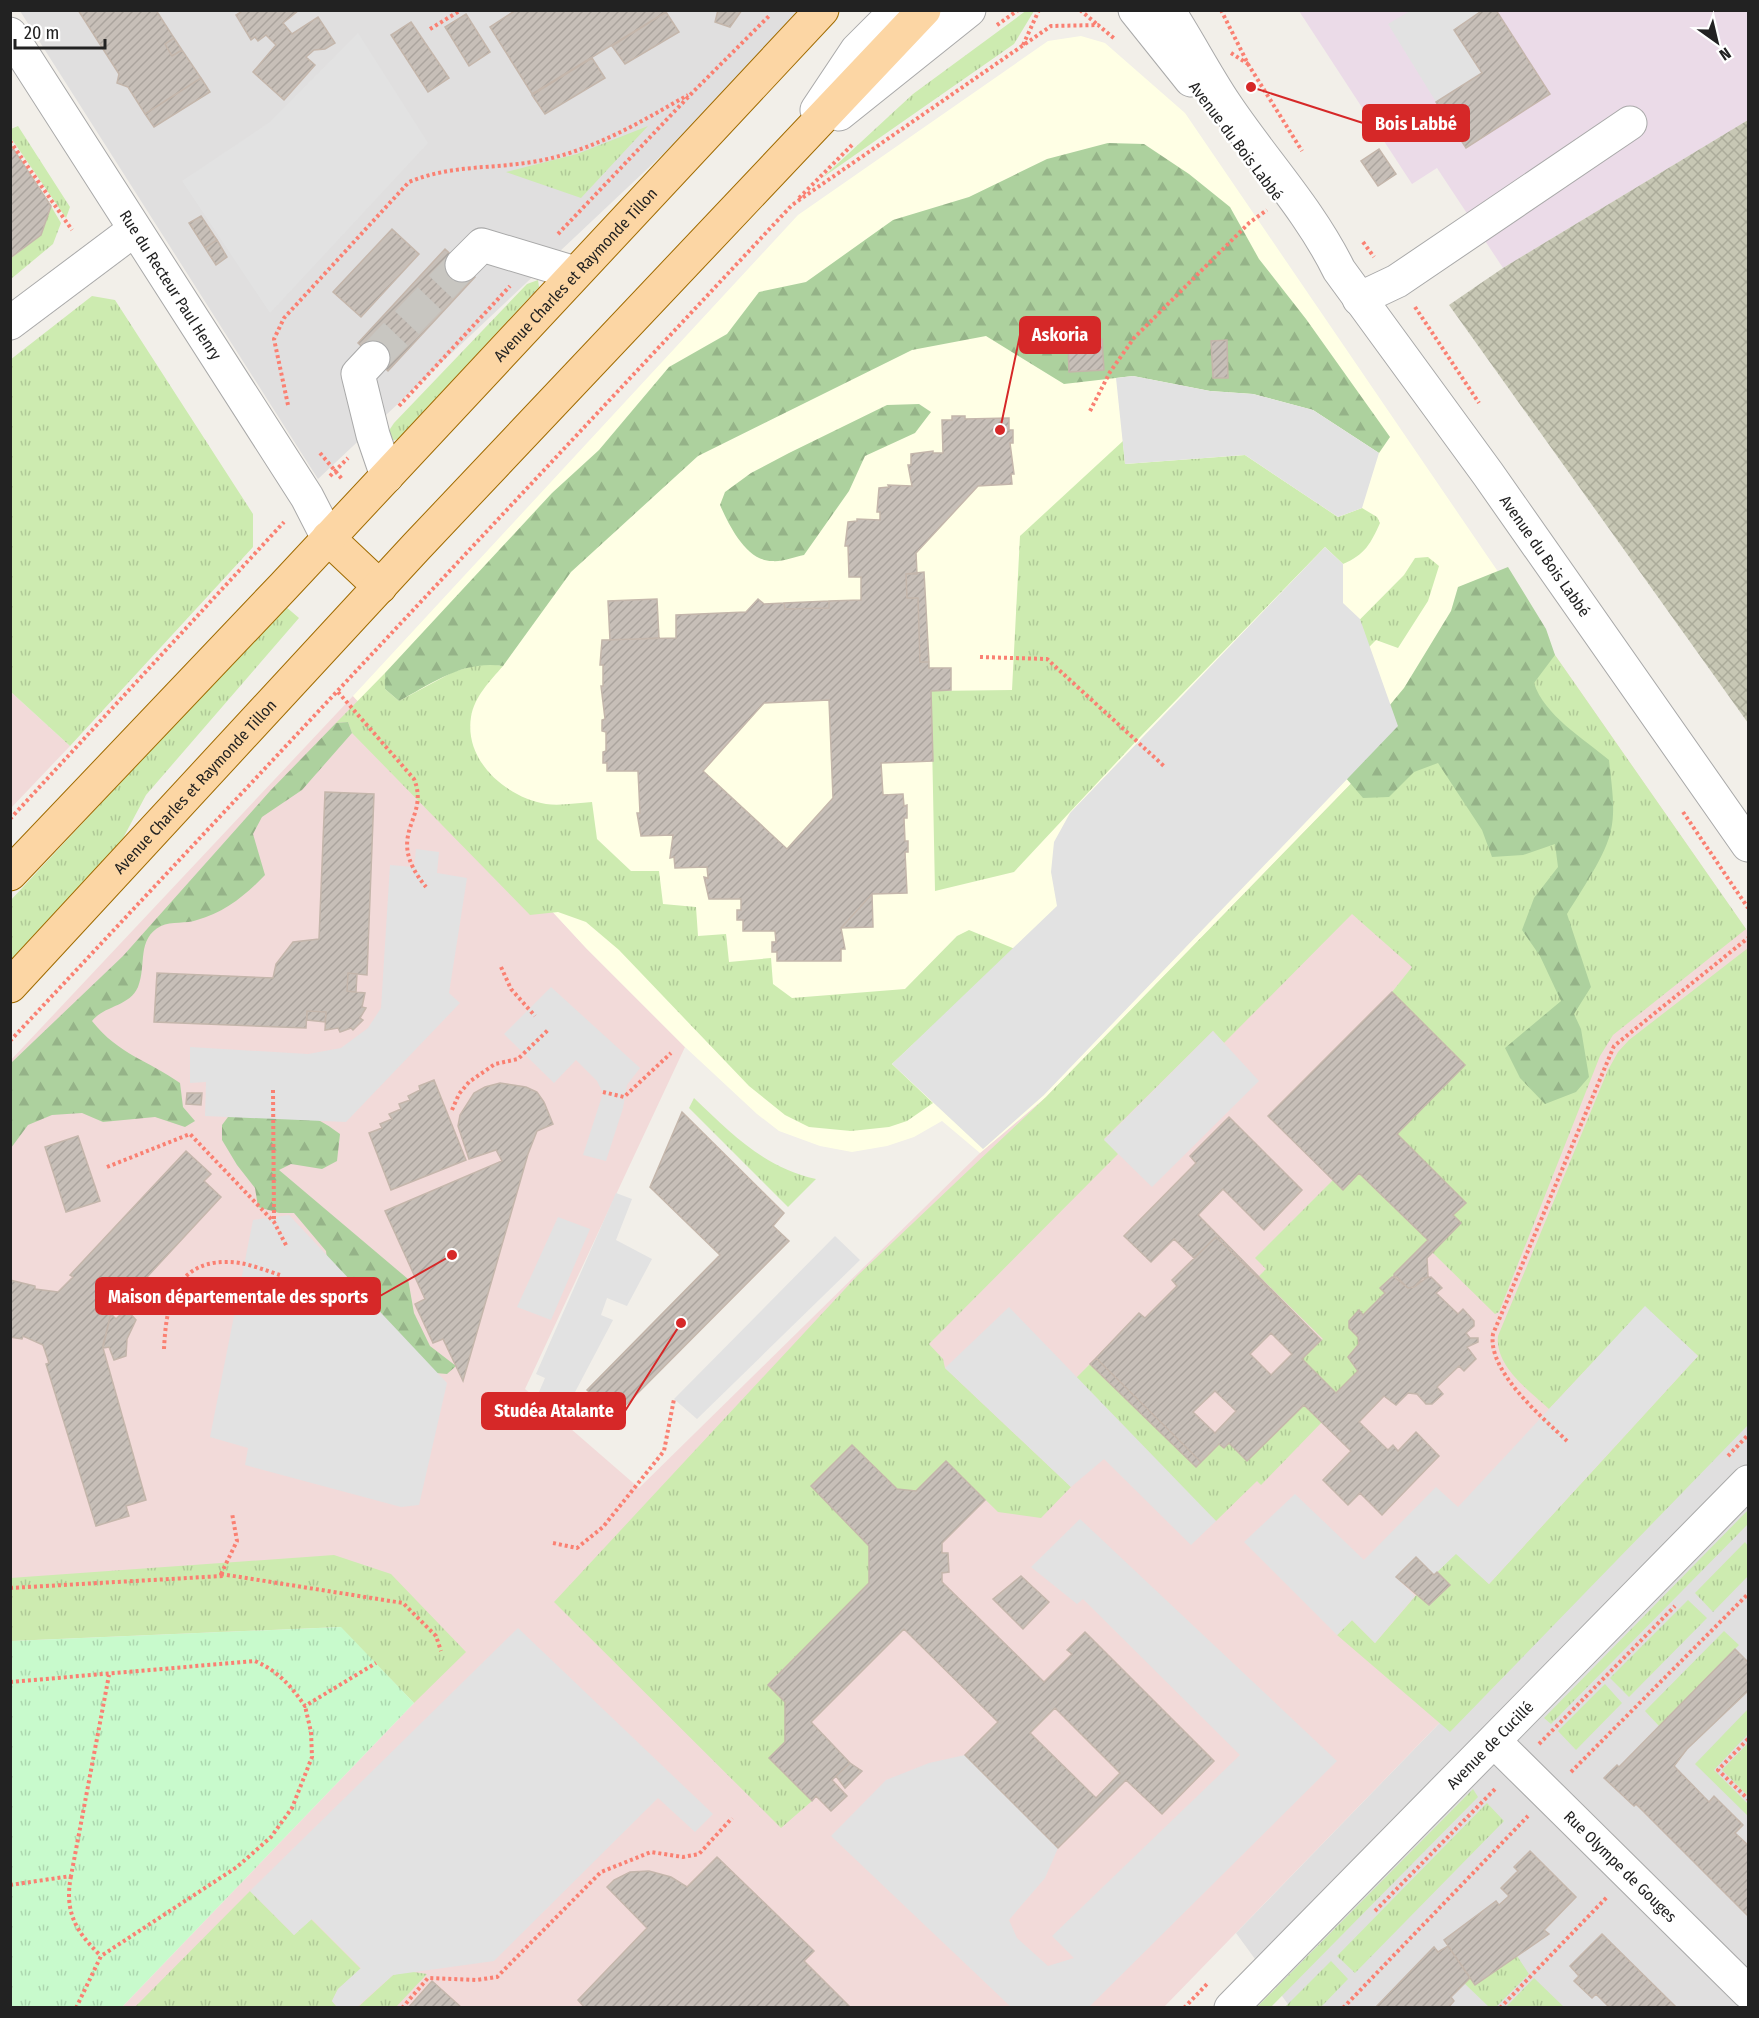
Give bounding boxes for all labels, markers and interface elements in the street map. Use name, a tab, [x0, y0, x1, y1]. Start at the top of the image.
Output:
scale bar	[15, 12, 105, 50]
north arrow	[1687, 12, 1747, 72]
text: 20 m	[24, 22, 59, 44]
text: N	[1716, 43, 1734, 65]
street label: Avenue du Bois Labbé	[1185, 78, 1287, 204]
callout: Bois Labbé	[1363, 105, 1469, 141]
text: Bois Labbé	[1375, 113, 1457, 135]
street label: Avenue Charles et Raymonde Tillon	[489, 184, 661, 365]
street label: Rue du Recteur Paul Henry	[116, 206, 226, 364]
callout: Askoria	[1020, 317, 1100, 353]
text: Askoria	[1031, 324, 1088, 346]
street label: Avenue du Bois Labbé	[1496, 491, 1594, 620]
street label: Avenue Charles et Raymonde Tillon	[109, 695, 280, 877]
callout: Maison départementale des sports	[96, 1278, 380, 1314]
text: Maison départementale des sports	[108, 1286, 368, 1308]
callout: Studéa Atalante	[482, 1393, 625, 1429]
text: Studéa Atalante	[494, 1400, 614, 1422]
street label: Avenue de Cucillé	[1442, 1697, 1537, 1793]
street label: Rue Olympe de Gouges	[1560, 1806, 1681, 1926]

